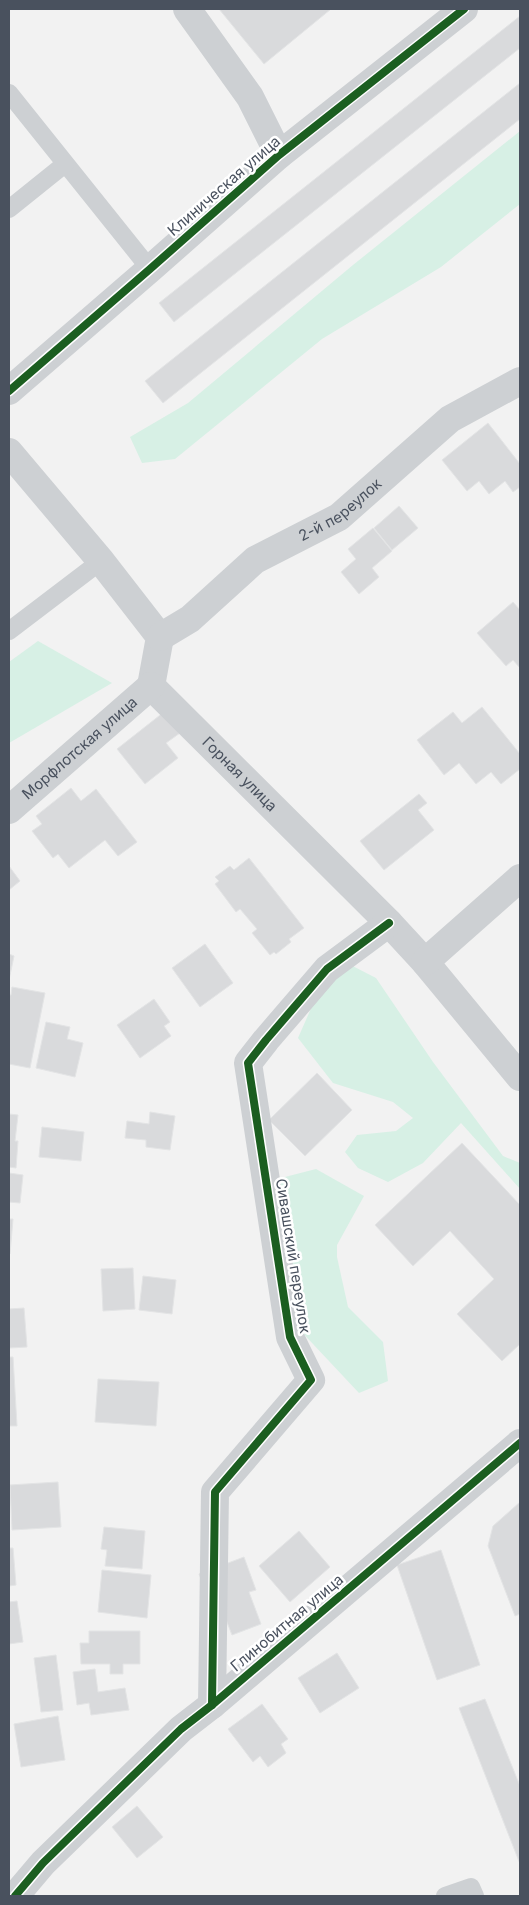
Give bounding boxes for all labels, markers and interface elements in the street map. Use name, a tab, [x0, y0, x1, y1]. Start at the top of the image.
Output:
street label: Клиническая улица	[163, 132, 284, 240]
street label: 2-й переулок	[295, 474, 385, 545]
street label: Морфлотская улица	[18, 692, 141, 803]
street label: Горная улица	[198, 732, 281, 815]
street label: Сивашский переулок	[272, 1177, 315, 1335]
street label: Глинобитная улица	[226, 1570, 347, 1675]

